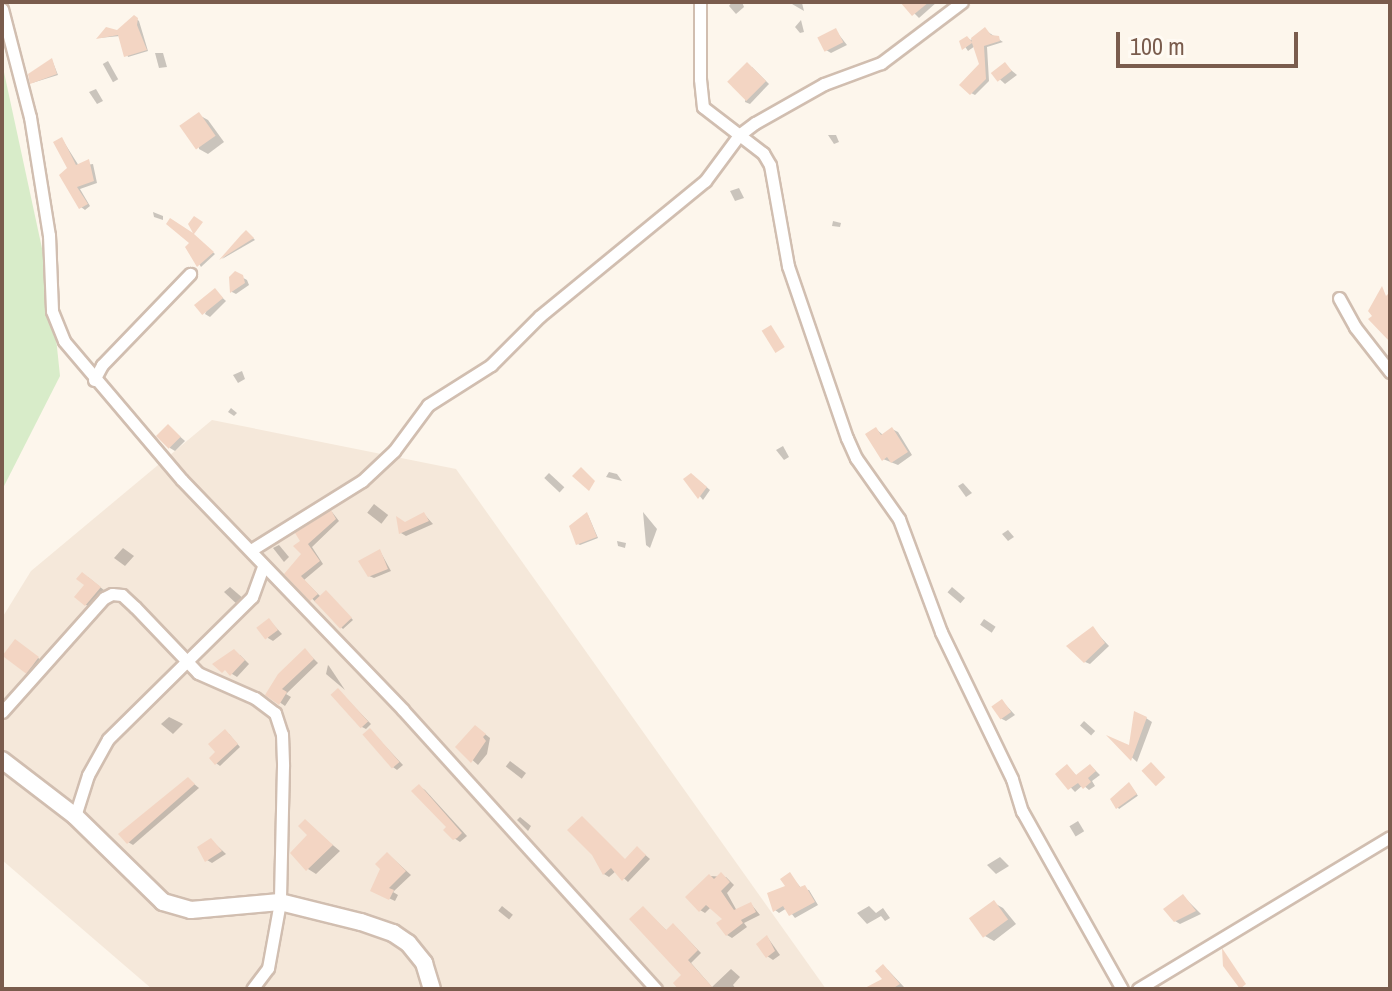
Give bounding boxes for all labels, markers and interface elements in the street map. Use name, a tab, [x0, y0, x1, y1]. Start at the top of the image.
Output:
scale bar	[1120, 16, 1302, 66]
text: 100 m	[1130, 30, 1185, 62]

